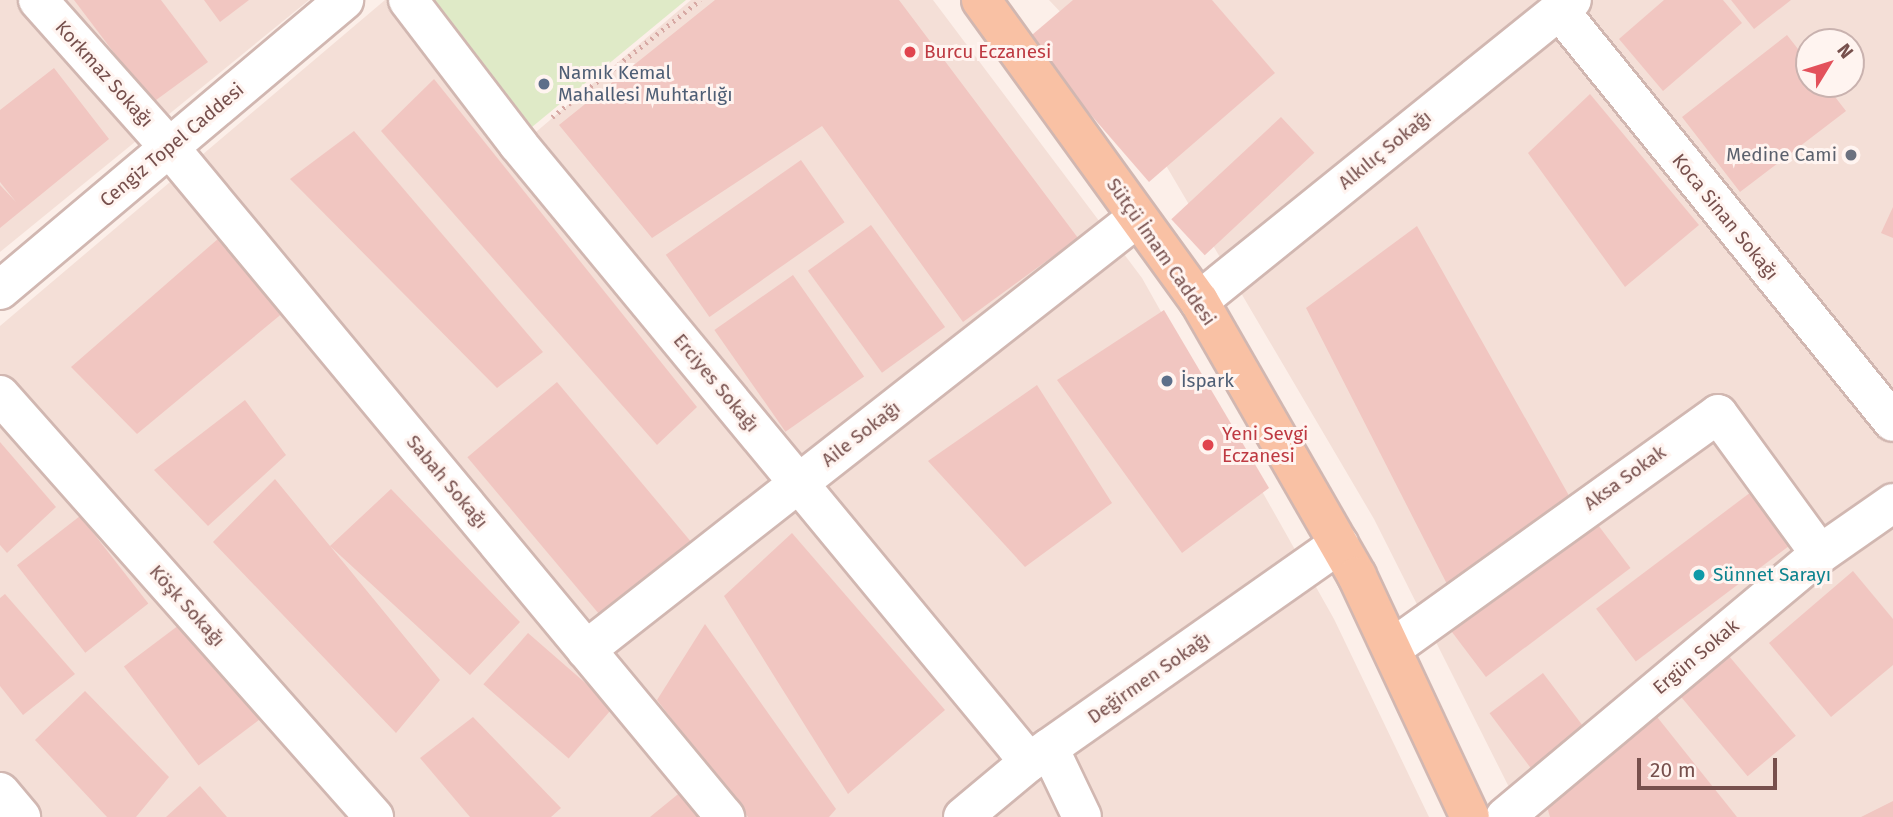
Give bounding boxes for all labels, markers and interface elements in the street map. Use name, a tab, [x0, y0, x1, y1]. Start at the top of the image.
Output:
street label: Korkmaz Sokağı	[50, 16, 158, 132]
north arrow	[1795, 28, 1865, 98]
text: N	[1832, 39, 1858, 63]
place label: Burcu Eczanesi	[924, 41, 1051, 63]
marker: Burcu Eczanesi	[902, 44, 918, 60]
place label: Namık Kemal Mahallesi Muhtarlığı	[558, 62, 733, 106]
marker: Namık Kemal Mahallesi Muhtarlığı	[536, 76, 552, 92]
street label: Cengiz Topel Caddesi	[96, 78, 248, 212]
street label: Alkılıç Sokağı	[1334, 106, 1436, 194]
place label: Medine Cami	[1726, 144, 1837, 166]
marker: Medine Cami	[1843, 147, 1859, 163]
street label: Koca Sinan Sokağı	[1667, 149, 1783, 285]
street label: Sütçü İmam Caddesi	[1102, 174, 1220, 330]
street label: Erciyes Sokağı	[668, 329, 764, 437]
place label: İspark	[1181, 370, 1234, 392]
marker: İspark	[1159, 373, 1175, 389]
street label: Aile Sokağı	[817, 396, 905, 472]
place label: Yeni Sevgi Eczanesi	[1222, 423, 1308, 467]
street label: Sabah Sokağı	[401, 431, 493, 533]
marker: Yeni Sevgi Eczanesi	[1200, 437, 1216, 453]
street label: Aksa Sokak	[1580, 441, 1670, 515]
street label: Köşk Sokağı	[144, 560, 230, 652]
place label: Sünnet Sarayı	[1713, 564, 1831, 586]
marker: Sünnet Sarayı	[1691, 567, 1707, 583]
street label: Ergün Sokak	[1648, 615, 1744, 699]
street label: Değirmen Sokağı	[1083, 627, 1215, 729]
scale bar	[1641, 744, 1781, 788]
text: 20 m	[1650, 757, 1696, 783]

